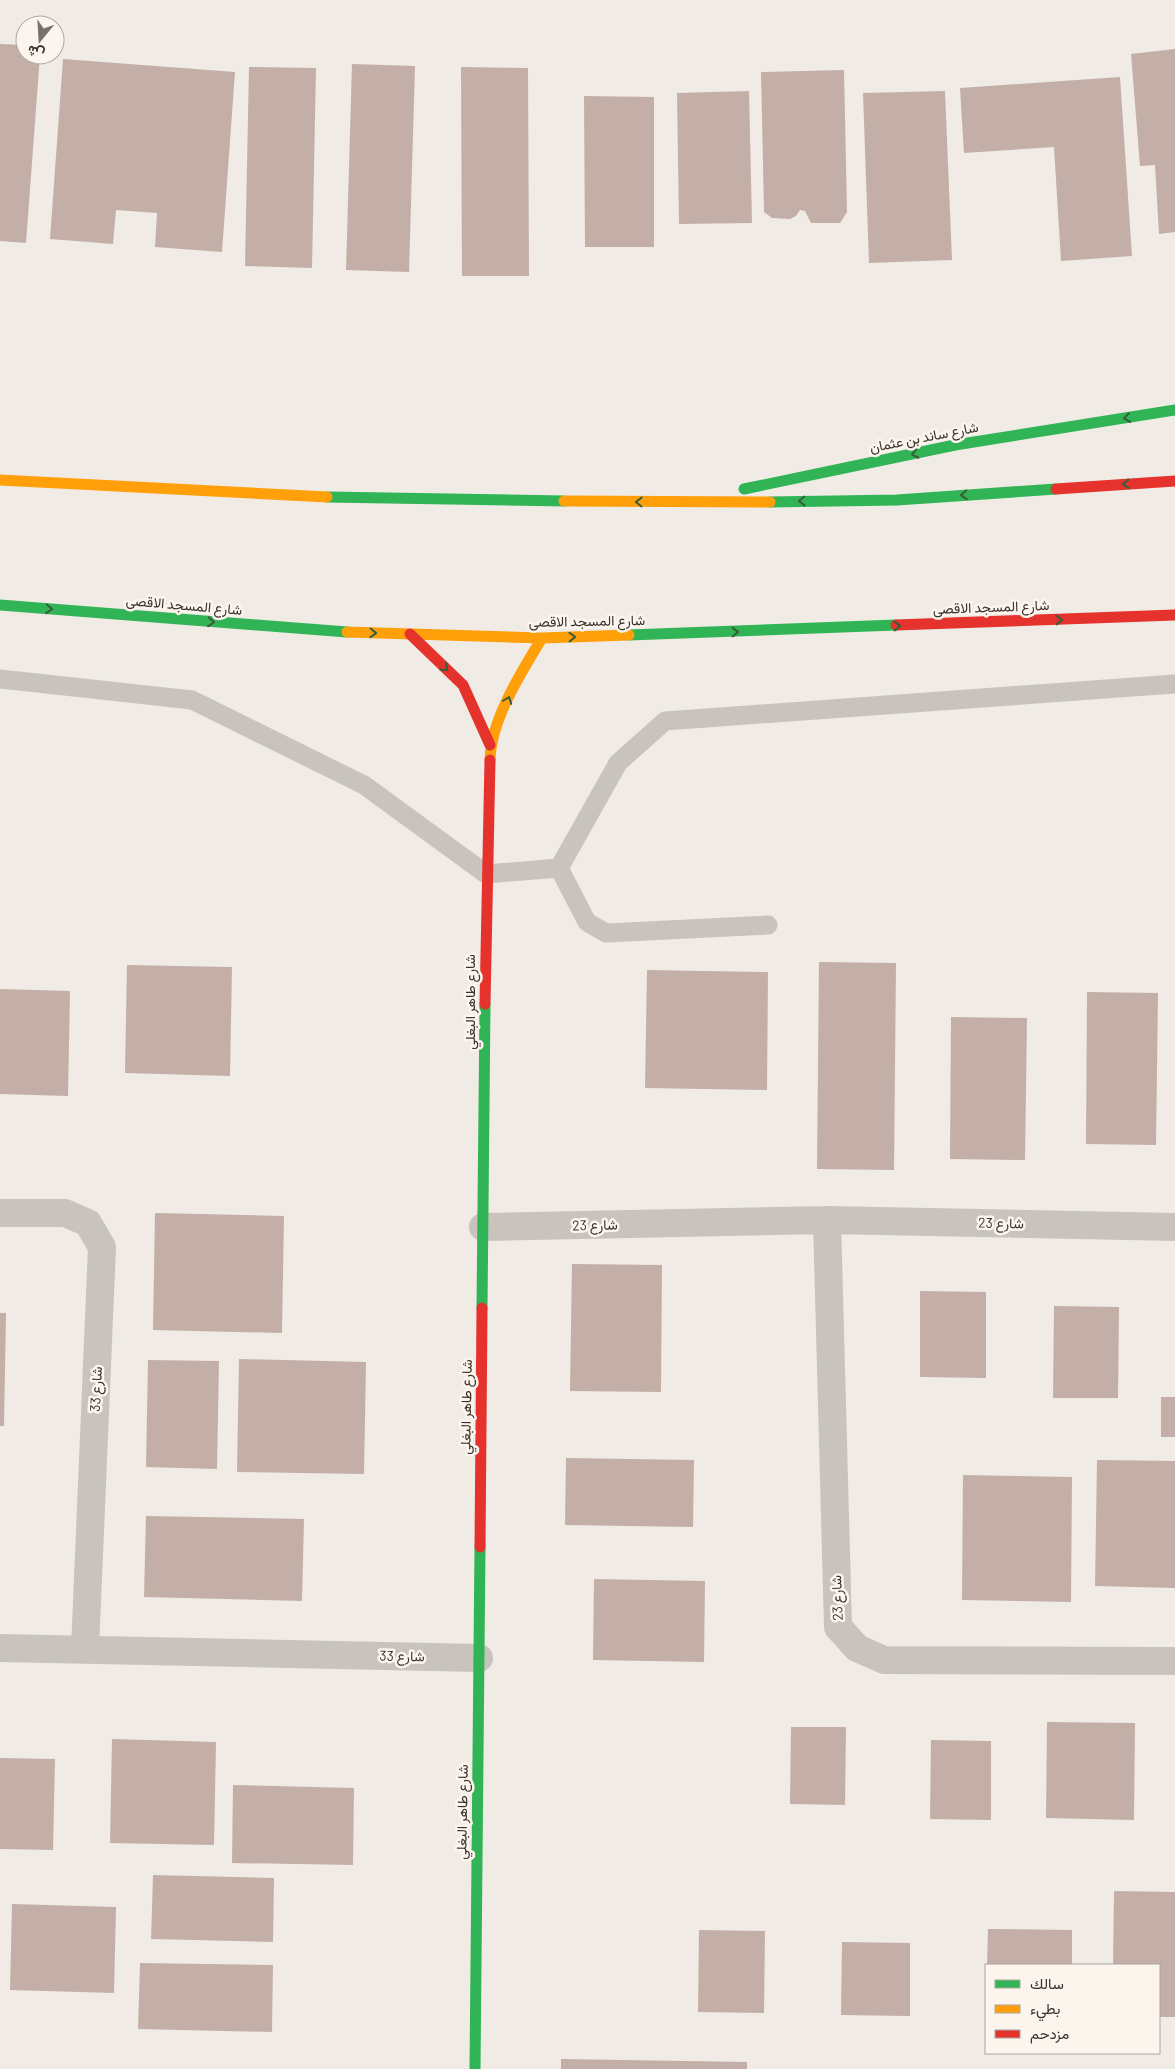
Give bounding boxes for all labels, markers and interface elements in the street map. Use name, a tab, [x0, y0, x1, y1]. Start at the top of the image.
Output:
north arrow	[15, 15, 65, 65]
text: ش	[25, 41, 47, 64]
one-way arrow	[1123, 412, 1131, 422]
street label: شارع ساند بن عثمان	[868, 418, 980, 458]
one-way arrow	[911, 448, 919, 459]
one-way arrow	[1122, 479, 1130, 490]
one-way arrow	[960, 489, 968, 500]
one-way arrow	[798, 496, 806, 506]
one-way arrow	[635, 497, 643, 507]
street label: شارع المسجد الاقصى	[125, 591, 243, 621]
street label: شارع المسجد الاقصى	[932, 596, 1050, 620]
one-way arrow	[45, 604, 53, 615]
street label: شارع المسجد الاقصى	[529, 611, 645, 633]
one-way arrow	[1056, 614, 1064, 625]
one-way arrow	[207, 616, 215, 627]
one-way arrow	[893, 621, 901, 632]
one-way arrow	[369, 627, 377, 638]
one-way arrow	[731, 627, 739, 637]
one-way arrow	[568, 632, 576, 643]
one-way arrow	[440, 662, 449, 671]
one-way arrow	[502, 696, 512, 705]
street label: شارع طاهر البغلي	[461, 954, 482, 1050]
street label: شارع 23	[978, 1214, 1024, 1234]
street label: شارع 23	[572, 1216, 618, 1236]
street label: شارع طاهر البغلي	[456, 1359, 479, 1455]
street label: شارع 33	[86, 1366, 108, 1412]
street label: شارع 23	[827, 1575, 849, 1621]
street label: شارع 33	[379, 1647, 425, 1667]
street label: شارع طاهر البغلي	[452, 1764, 475, 1860]
legend	[985, 1964, 1160, 2054]
text: سالك	[1030, 1974, 1064, 1992]
text: بطيء	[1030, 1999, 1060, 2022]
text: مزدحم	[1030, 2024, 1069, 2044]

